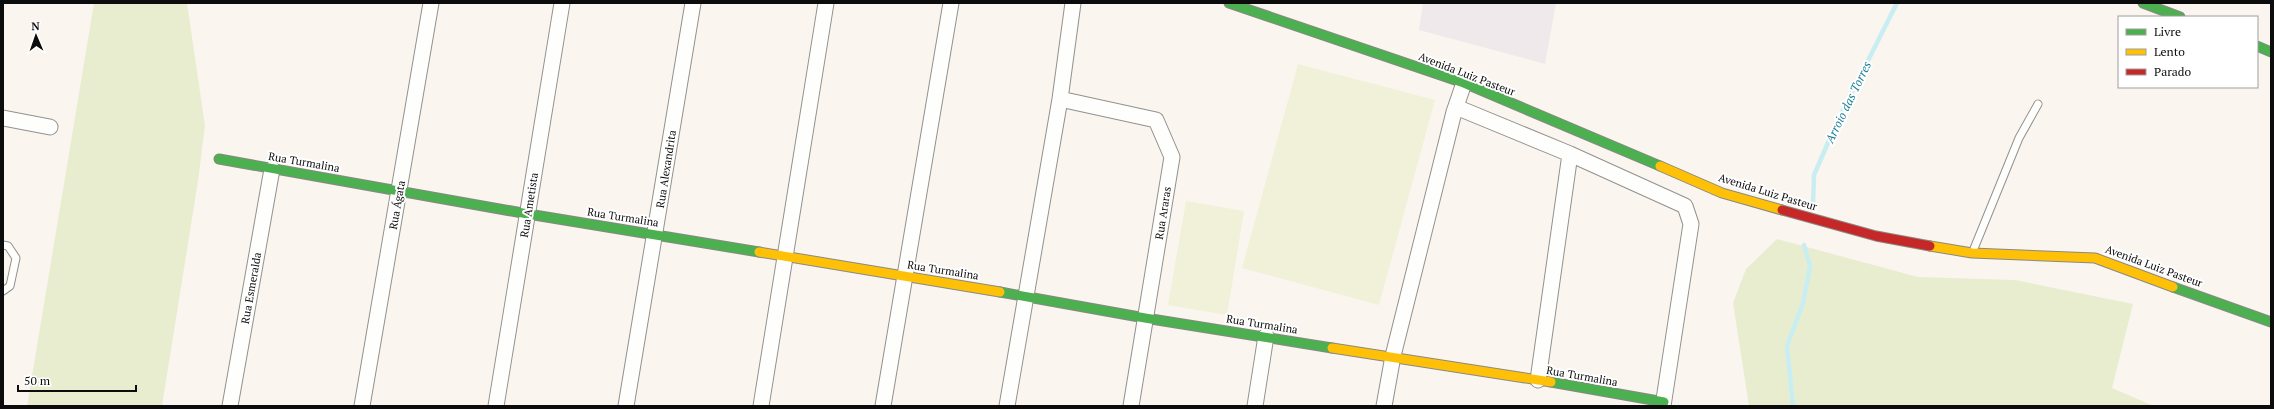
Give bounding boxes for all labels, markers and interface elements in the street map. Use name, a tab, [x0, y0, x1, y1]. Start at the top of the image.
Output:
north arrow	[16, 16, 56, 56]
legend	[2118, 16, 2258, 88]
text: N	[31, 19, 41, 33]
text: Livre	[2154, 24, 2181, 39]
text: Lento	[2154, 44, 2185, 59]
street label: Avenida Luiz Pasteur	[1417, 49, 1518, 99]
water label: Arroio das Torres	[1821, 59, 1874, 146]
text: Parado	[2154, 64, 2192, 79]
street label: Rua Alexandrita	[653, 129, 679, 209]
street label: Rua Turmalina	[267, 149, 341, 175]
street label: Avenida Luiz Pasteur	[1717, 170, 1820, 214]
street label: Rua Ametista	[517, 171, 541, 239]
street label: Rua Ágata	[386, 179, 408, 231]
street label: Rua Araras	[1152, 185, 1174, 240]
street label: Rua Turmalina	[586, 204, 660, 230]
street label: Avenida Luiz Pasteur	[2103, 242, 2205, 290]
street label: Rua Esmeralda	[238, 251, 264, 325]
street label: Rua Turmalina	[906, 257, 980, 283]
street label: Rua Turmalina	[1225, 311, 1299, 337]
street label: Rua Turmalina	[1545, 363, 1619, 389]
scale bar	[18, 367, 136, 393]
text: 50 m	[24, 373, 51, 388]

